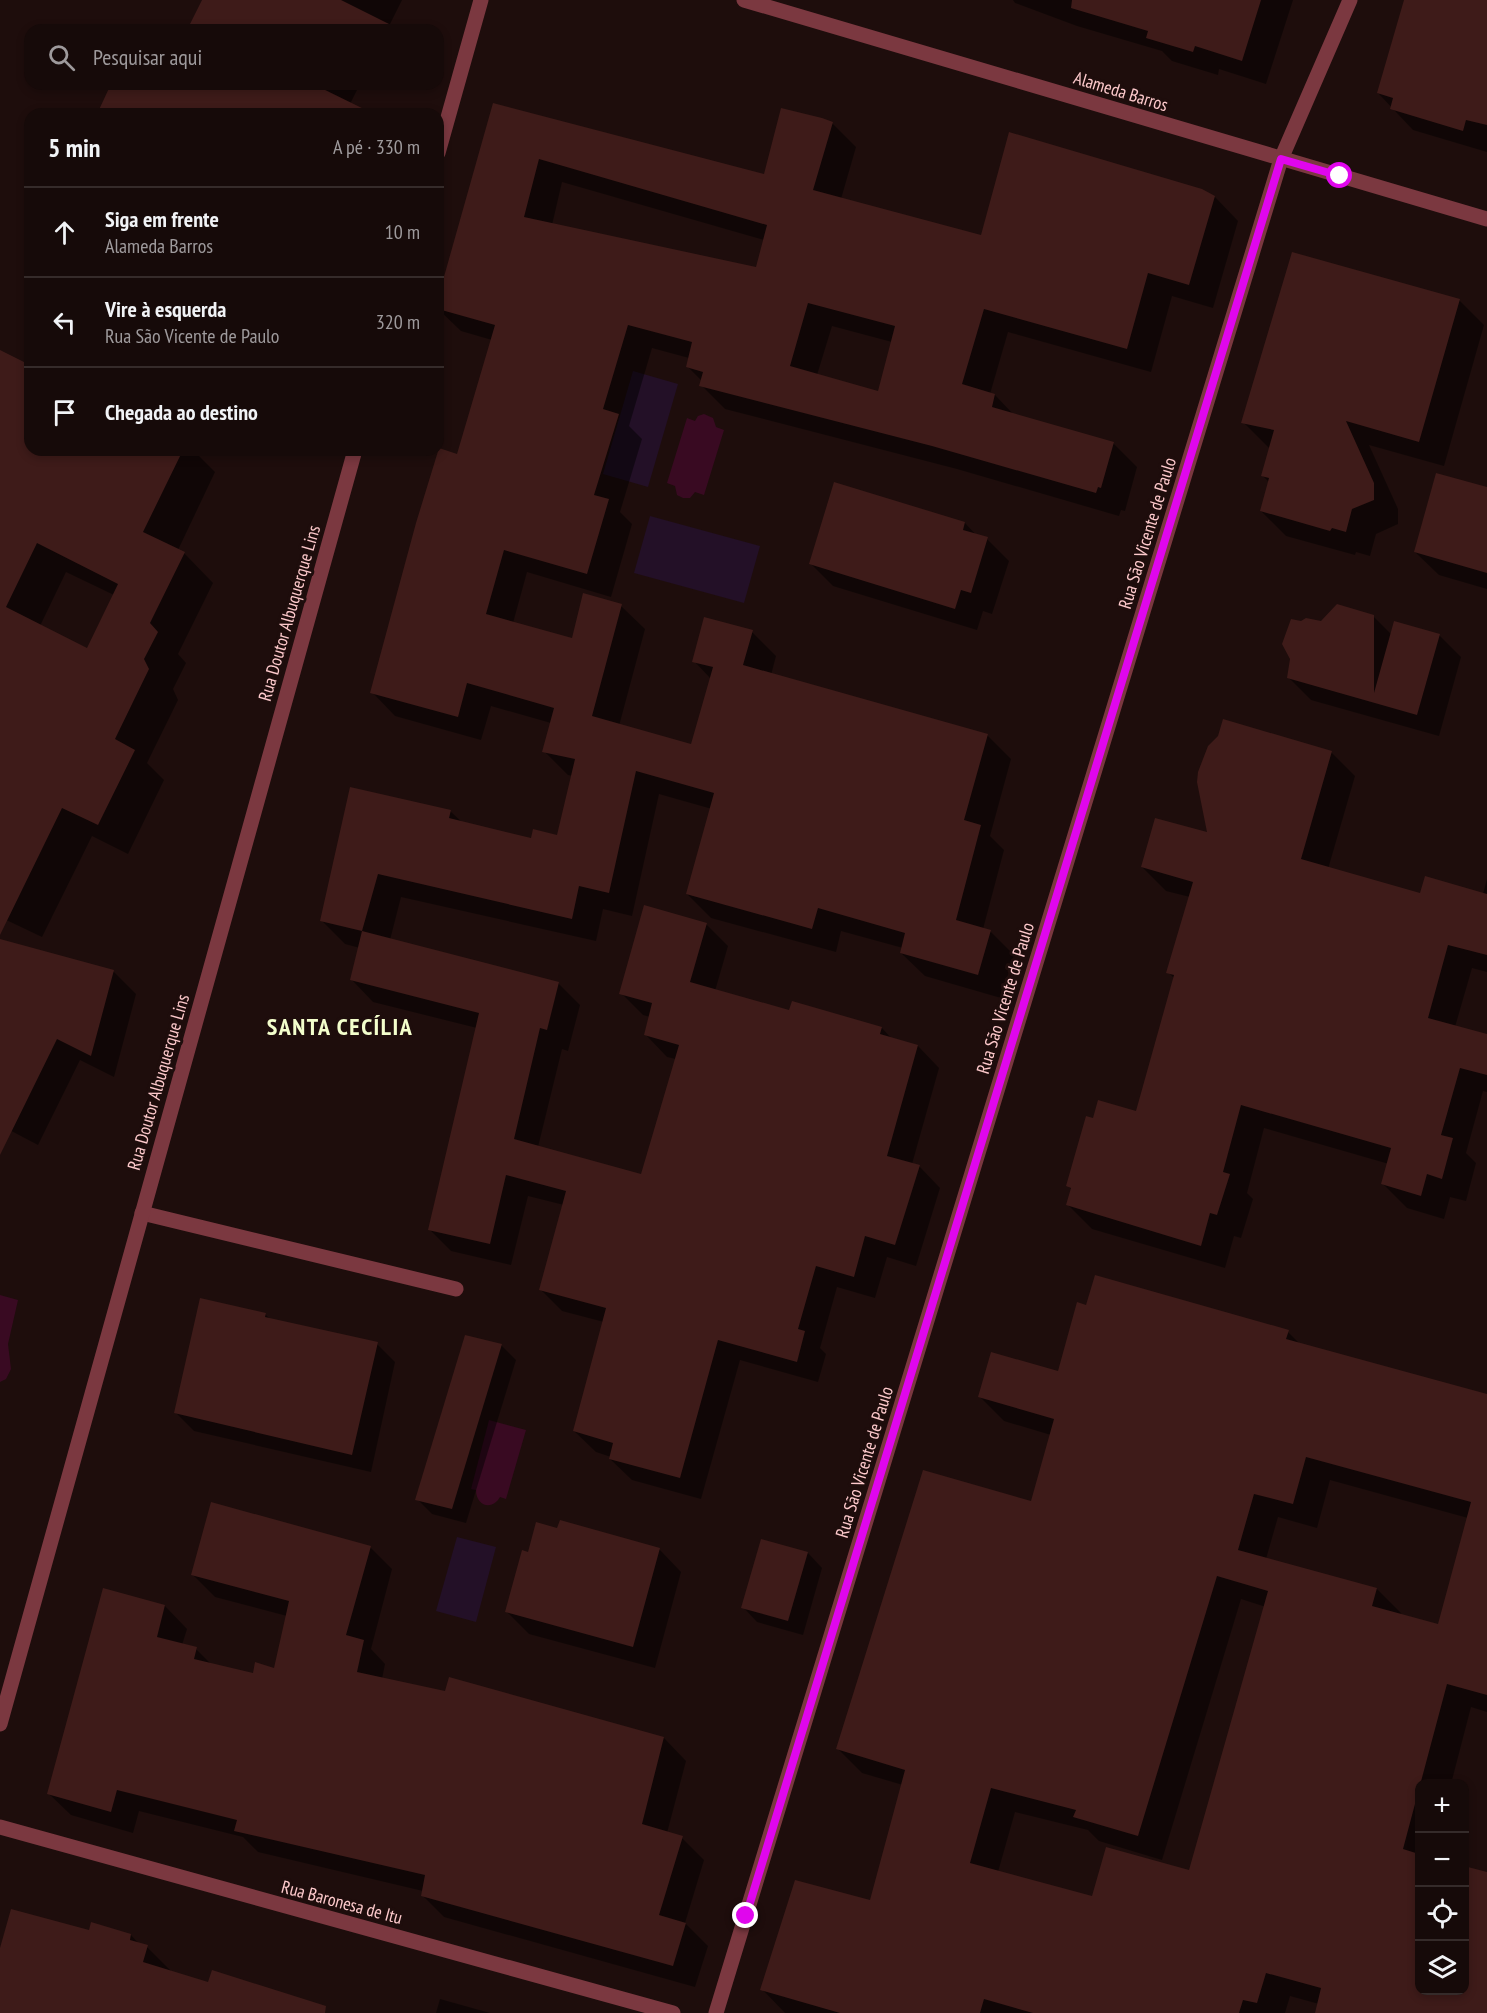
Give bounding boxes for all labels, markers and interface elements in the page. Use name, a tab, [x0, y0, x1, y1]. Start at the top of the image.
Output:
search box	[24, 24, 444, 90]
icon: search	[45, 41, 78, 74]
text: Pesquisar aqui	[93, 43, 202, 71]
street label: Alameda Barros	[1071, 66, 1171, 116]
text: 5 min	[48, 131, 101, 164]
text: A pé · 330 m	[333, 134, 420, 160]
route start	[1326, 162, 1352, 188]
text: Siga em frente	[105, 205, 219, 233]
icon: ahead	[48, 216, 81, 249]
text: 10 m	[385, 219, 420, 245]
text: Alameda Barros	[105, 233, 213, 259]
text: Vire à esquerda	[105, 295, 226, 323]
icon: left	[48, 306, 81, 339]
text: 320 m	[376, 309, 420, 335]
text: Rua São Vicente de Paulo	[105, 323, 279, 349]
icon: arrive	[48, 396, 81, 429]
text: Chegada ao destino	[105, 398, 258, 426]
street label: Rua São Vicente de Paulo	[1113, 454, 1181, 611]
street label: Rua Doutor Albuquerque Lins	[253, 522, 325, 704]
street label: Rua São Vicente de Paulo	[971, 919, 1039, 1076]
street label: Rua Doutor Albuquerque Lins	[122, 991, 194, 1173]
district label: SANTA CECÍLIA	[267, 1011, 413, 1042]
street label: Rua São Vicente de Paulo	[830, 1383, 898, 1540]
map controls	[1415, 1779, 1469, 1995]
button: +	[1415, 1779, 1469, 1833]
button: −	[1415, 1833, 1469, 1887]
street label: Rua Baronesa de Itu	[279, 1875, 405, 1929]
button: locate	[1415, 1887, 1469, 1941]
route end	[732, 1902, 758, 1928]
button: layers	[1415, 1941, 1469, 1995]

